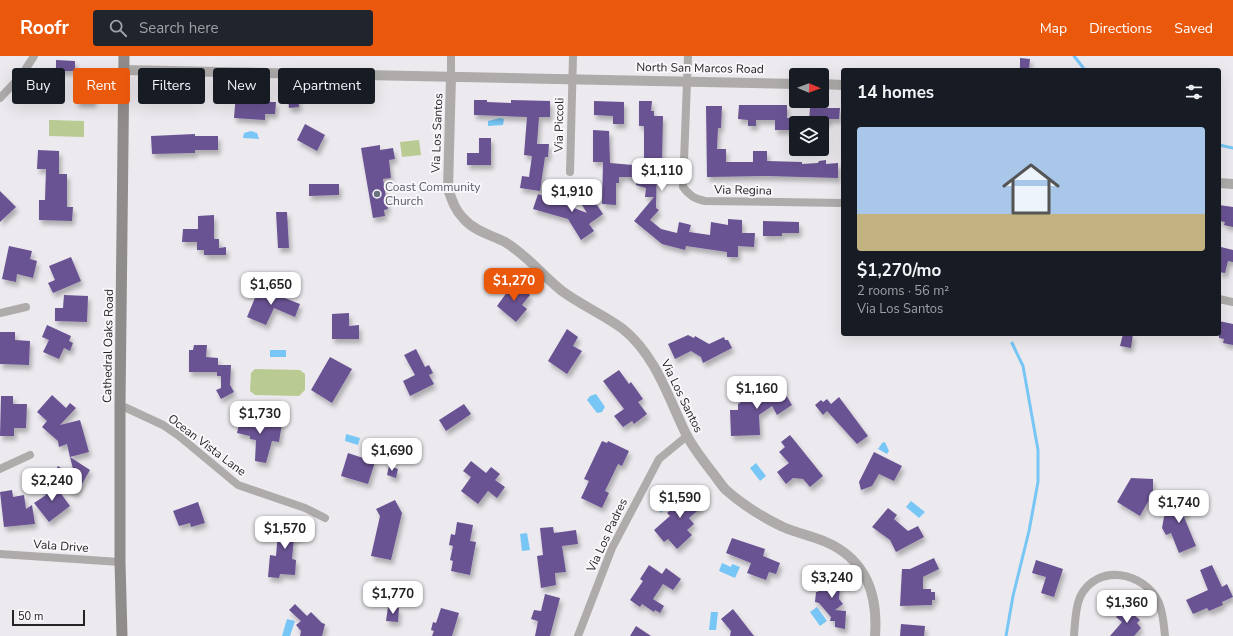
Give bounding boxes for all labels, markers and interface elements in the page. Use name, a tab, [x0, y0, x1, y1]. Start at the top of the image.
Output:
search box	[93, 10, 373, 46]
text: Roofr	[20, 15, 69, 41]
icon: search	[107, 17, 129, 39]
text: Search here	[139, 18, 218, 38]
text: Map	[1040, 19, 1067, 38]
text: Directions	[1089, 19, 1152, 38]
text: Saved	[1174, 19, 1213, 38]
street label: North San Marcos Road	[636, 59, 764, 77]
chip: Buy	[12, 68, 65, 104]
chip: Rent	[73, 68, 130, 104]
chip: Filters	[138, 68, 205, 104]
chip: New	[213, 68, 270, 104]
chip: Apartment	[278, 68, 375, 104]
north arrow	[789, 68, 829, 108]
map controls	[789, 68, 829, 156]
text: 14 homes	[857, 81, 934, 104]
icon: filters	[1183, 81, 1205, 103]
street label: Via Los Santos	[428, 93, 446, 174]
street label: Via Piccoli	[551, 97, 567, 154]
button: layers	[789, 116, 829, 156]
icon: home	[995, 153, 1067, 225]
pin: $1,110	[629, 158, 695, 192]
text: $1,110	[641, 162, 683, 180]
place label: Coast Community Church	[385, 179, 481, 209]
pin: $1,910	[539, 179, 605, 213]
street label: Via Regina	[713, 181, 772, 199]
text: $1,910	[551, 183, 593, 201]
marker: Coast Community Church	[372, 189, 382, 199]
text: $1,270/mo	[857, 259, 941, 282]
pin: $1,270	[481, 268, 547, 302]
pin: $1,650	[238, 272, 304, 306]
text: $1,270	[493, 272, 535, 290]
text: $1,650	[250, 276, 292, 294]
text: 2 rooms · 56 m²	[857, 282, 949, 300]
street label: Cathedral Oaks Road	[99, 289, 117, 403]
text: Via Los Santos	[857, 300, 943, 318]
street label: Via Los Santos	[657, 356, 707, 435]
pin: $1,160	[724, 376, 790, 410]
text: $1,160	[736, 380, 778, 398]
pin: $1,730	[227, 401, 293, 435]
text: $1,730	[239, 405, 281, 423]
street label: Ocean Vista Lane	[165, 410, 249, 480]
pin: $1,690	[359, 438, 425, 472]
text: $1,690	[371, 442, 413, 460]
pin: $2,240	[19, 468, 85, 502]
text: $2,240	[31, 472, 73, 490]
pin: $1,590	[647, 485, 713, 519]
text: $1,590	[659, 489, 701, 507]
pin: $1,740	[1146, 490, 1212, 524]
text: $1,740	[1158, 494, 1200, 512]
street label: Via Los Padres	[583, 495, 631, 575]
pin: $1,570	[252, 516, 318, 550]
text: $1,570	[264, 520, 306, 538]
street label: Vala Drive	[32, 536, 89, 556]
pin: $3,240	[799, 565, 865, 599]
text: $3,240	[811, 569, 853, 587]
pin: $1,770	[360, 581, 426, 615]
text: $1,770	[372, 585, 414, 603]
pin: $1,360	[1094, 590, 1160, 624]
text: $1,360	[1106, 594, 1148, 612]
scale bar	[12, 608, 85, 627]
text: 50 m	[18, 609, 43, 624]

